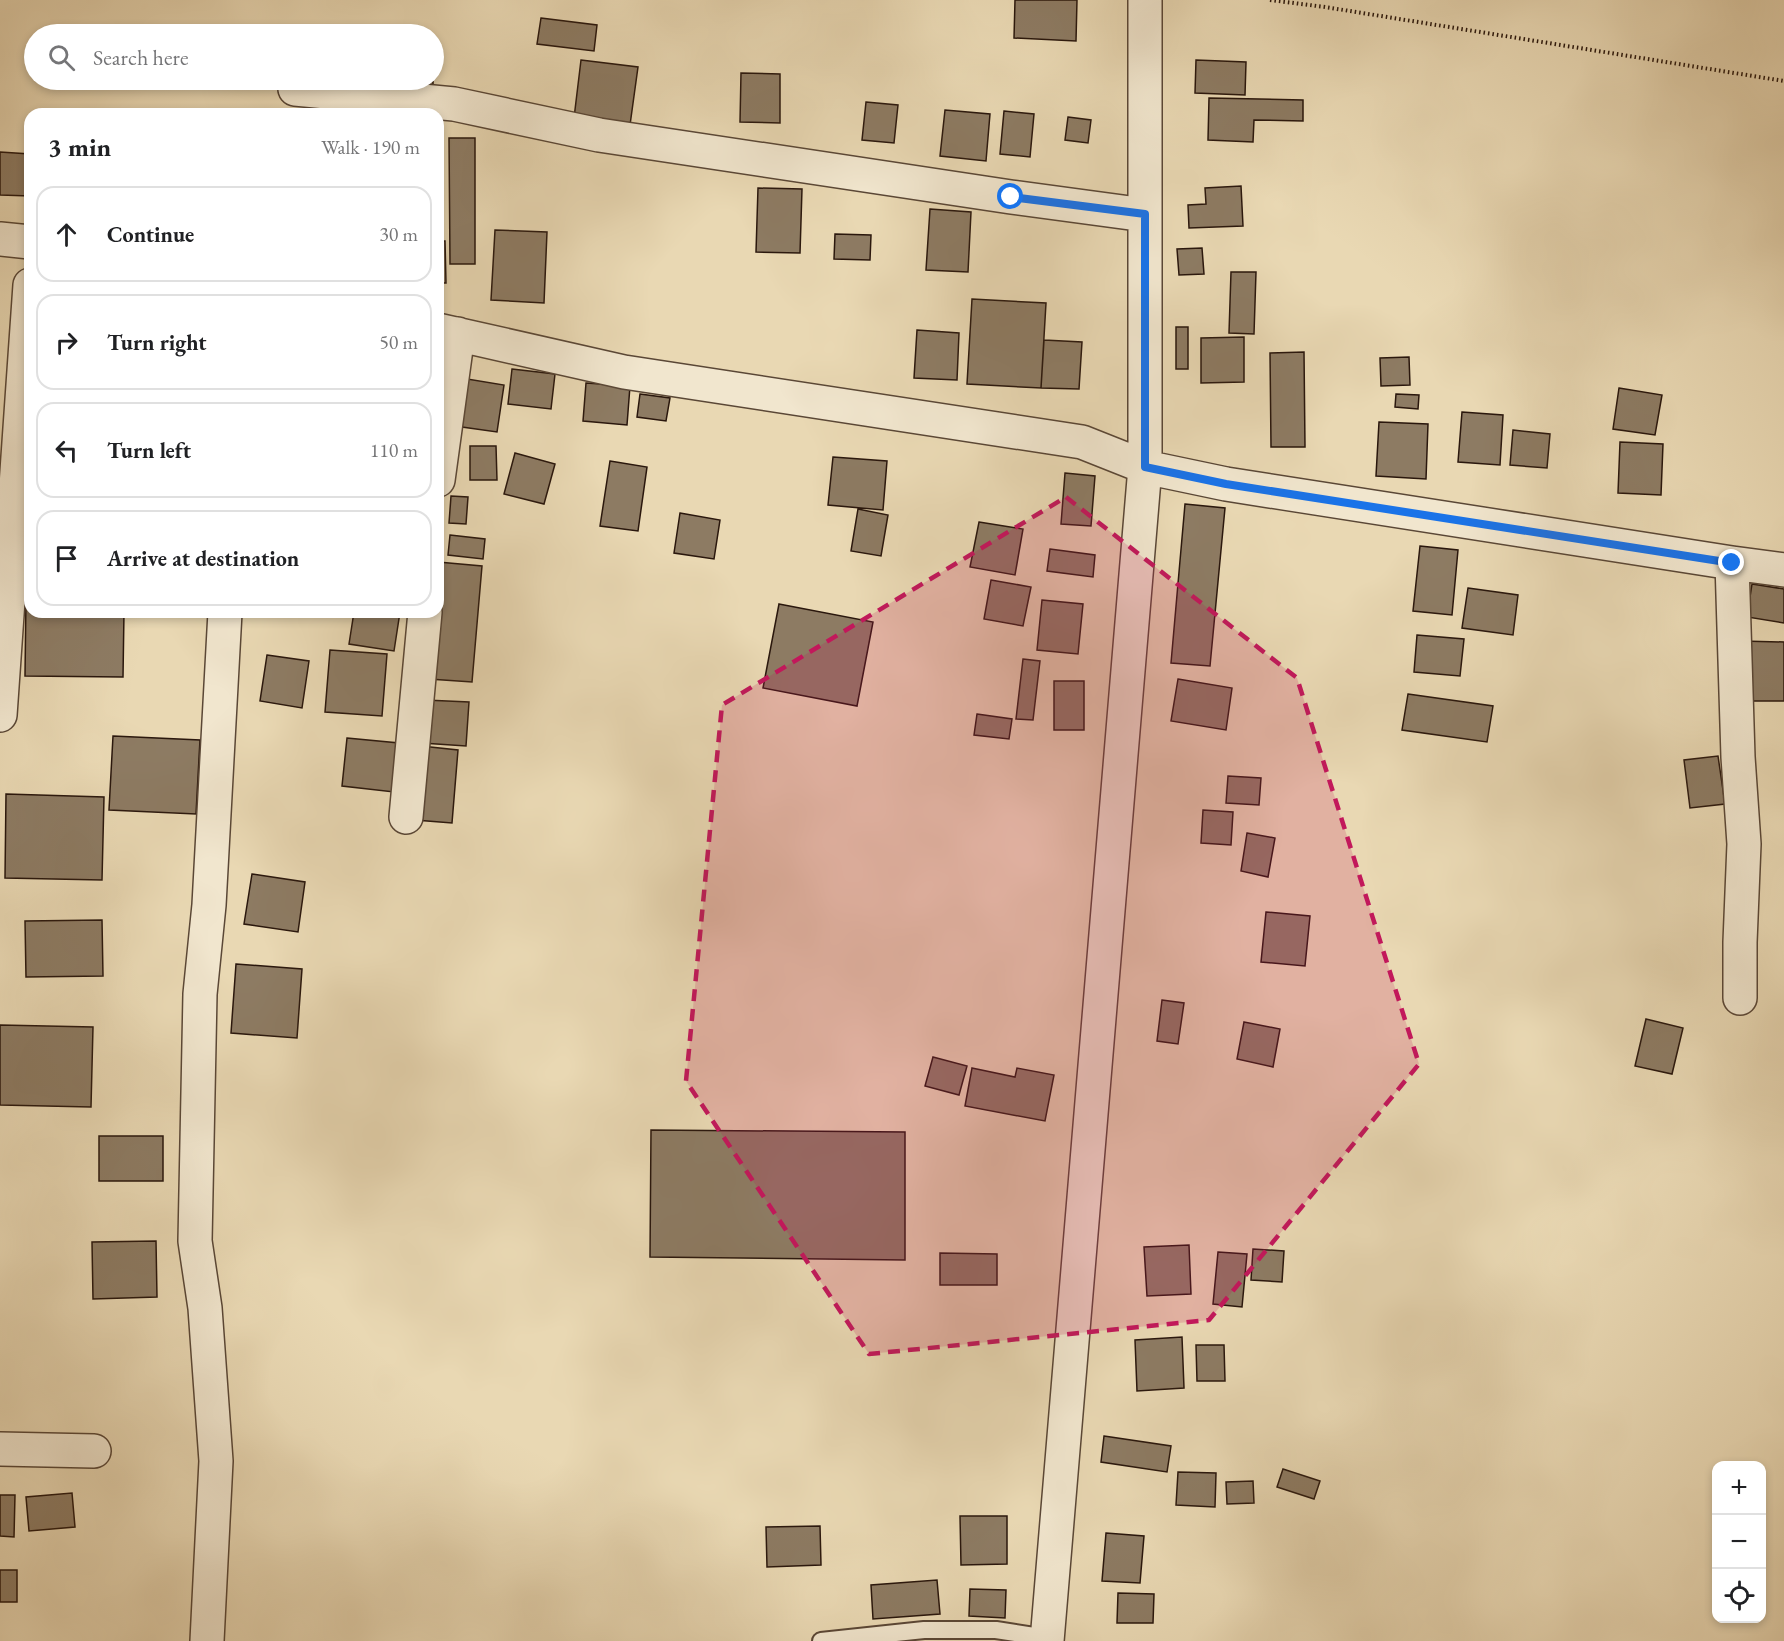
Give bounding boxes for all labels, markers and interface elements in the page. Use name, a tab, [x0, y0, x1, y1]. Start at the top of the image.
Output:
search box	[24, 24, 444, 90]
icon: search	[45, 41, 78, 74]
text: Search here	[93, 43, 188, 72]
text: 3 min	[48, 130, 111, 164]
text: Walk · 190 m	[321, 134, 420, 160]
route start	[997, 183, 1023, 209]
icon: ahead	[50, 218, 83, 251]
text: Continue	[107, 220, 194, 249]
text: 30 m	[379, 221, 418, 247]
icon: right	[50, 326, 83, 359]
text: Turn right	[107, 328, 206, 357]
text: 50 m	[379, 329, 418, 355]
icon: left	[50, 434, 83, 467]
text: Turn left	[107, 436, 191, 465]
text: 110 m	[370, 437, 418, 463]
icon: arrive	[50, 542, 83, 575]
text: Arrive at destination	[107, 544, 299, 573]
route end	[1718, 549, 1744, 575]
map controls	[1712, 1461, 1766, 1623]
button: +	[1712, 1461, 1766, 1515]
button: −	[1712, 1515, 1766, 1569]
button: locate	[1712, 1569, 1766, 1623]

